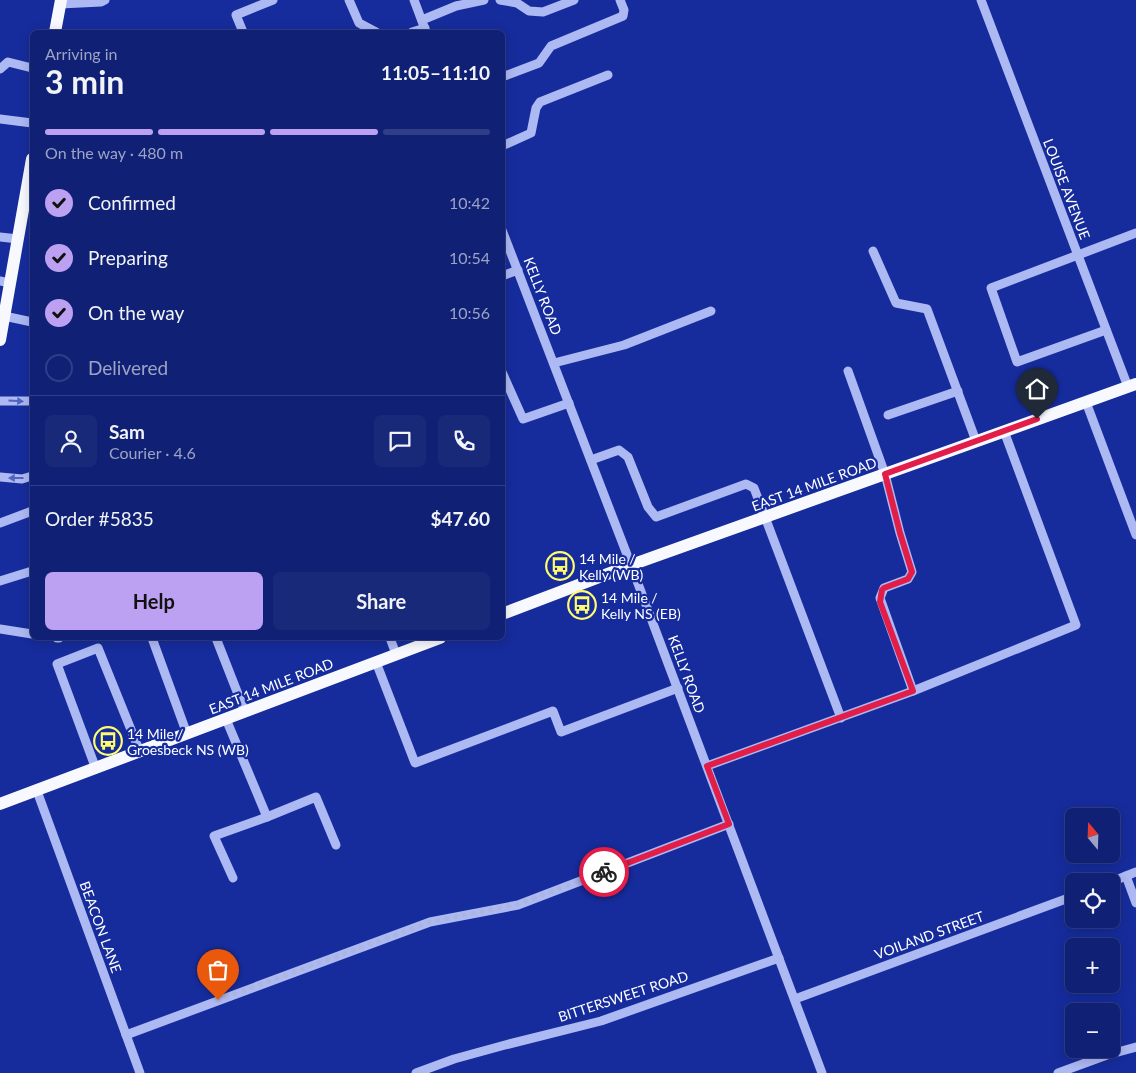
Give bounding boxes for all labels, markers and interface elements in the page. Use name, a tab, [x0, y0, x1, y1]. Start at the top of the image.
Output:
text: Arriving in	[45, 44, 118, 63]
text: 11:05–11:10	[381, 61, 490, 84]
text: 3 min	[45, 62, 124, 101]
street label: LOUISE AVENUE	[1040, 136, 1094, 242]
text: On the way · 480 m	[45, 143, 183, 162]
icon: check	[45, 189, 73, 217]
text: Confirmed	[88, 191, 176, 214]
text: 10:42	[449, 193, 490, 212]
icon: check	[45, 244, 73, 272]
text: Preparing	[88, 246, 168, 269]
text: 10:54	[449, 248, 490, 267]
street label: KELLY ROAD	[520, 255, 566, 337]
icon: check	[45, 299, 73, 327]
text: On the way	[88, 301, 184, 324]
text: 10:56	[449, 303, 490, 322]
text: Delivered	[88, 356, 168, 379]
pin	[1016, 368, 1058, 419]
icon: home	[1023, 375, 1051, 403]
one-way arrow	[9, 398, 25, 406]
button: person	[45, 415, 97, 467]
button: chat	[374, 415, 426, 467]
button: phone	[438, 415, 490, 467]
text: Sam	[109, 420, 145, 443]
text: Courier · 4.6	[109, 443, 196, 462]
street label: EAST 14 MILE ROAD	[749, 453, 879, 515]
one-way arrow	[8, 474, 24, 482]
text: Order #5835	[45, 507, 154, 530]
text: $47.60	[430, 507, 490, 530]
place label: 14 Mile / Kelly (WB)	[579, 550, 643, 583]
bus stop icon: 14 Mile / Kelly (WB)	[545, 551, 575, 581]
button: Help	[45, 572, 263, 630]
button: Share	[273, 572, 490, 630]
place label: 14 Mile / Kelly NS (EB)	[601, 589, 681, 622]
bus stop icon: 14 Mile / Kelly NS (EB)	[567, 590, 597, 620]
street label: KELLY ROAD	[665, 633, 709, 715]
street label: EAST 14 MILE ROAD	[206, 654, 336, 718]
place label: 14 Mile / Groesbeck NS (WB)	[127, 725, 249, 758]
bus stop icon: 14 Mile / Groesbeck NS (WB)	[93, 726, 123, 756]
north arrow	[1065, 808, 1120, 862]
map controls	[1065, 808, 1120, 1058]
courier	[579, 847, 629, 897]
icon: bike	[590, 858, 618, 886]
button: locate	[1065, 873, 1120, 928]
street label: BEACON LANE	[77, 879, 125, 975]
street label: VOILAND STREET	[872, 907, 987, 963]
button: +	[1065, 938, 1120, 993]
pin	[197, 949, 239, 1000]
icon: bag	[204, 956, 232, 984]
street label: BITTERSWEET ROAD	[556, 967, 690, 1025]
button: −	[1065, 1003, 1120, 1058]

